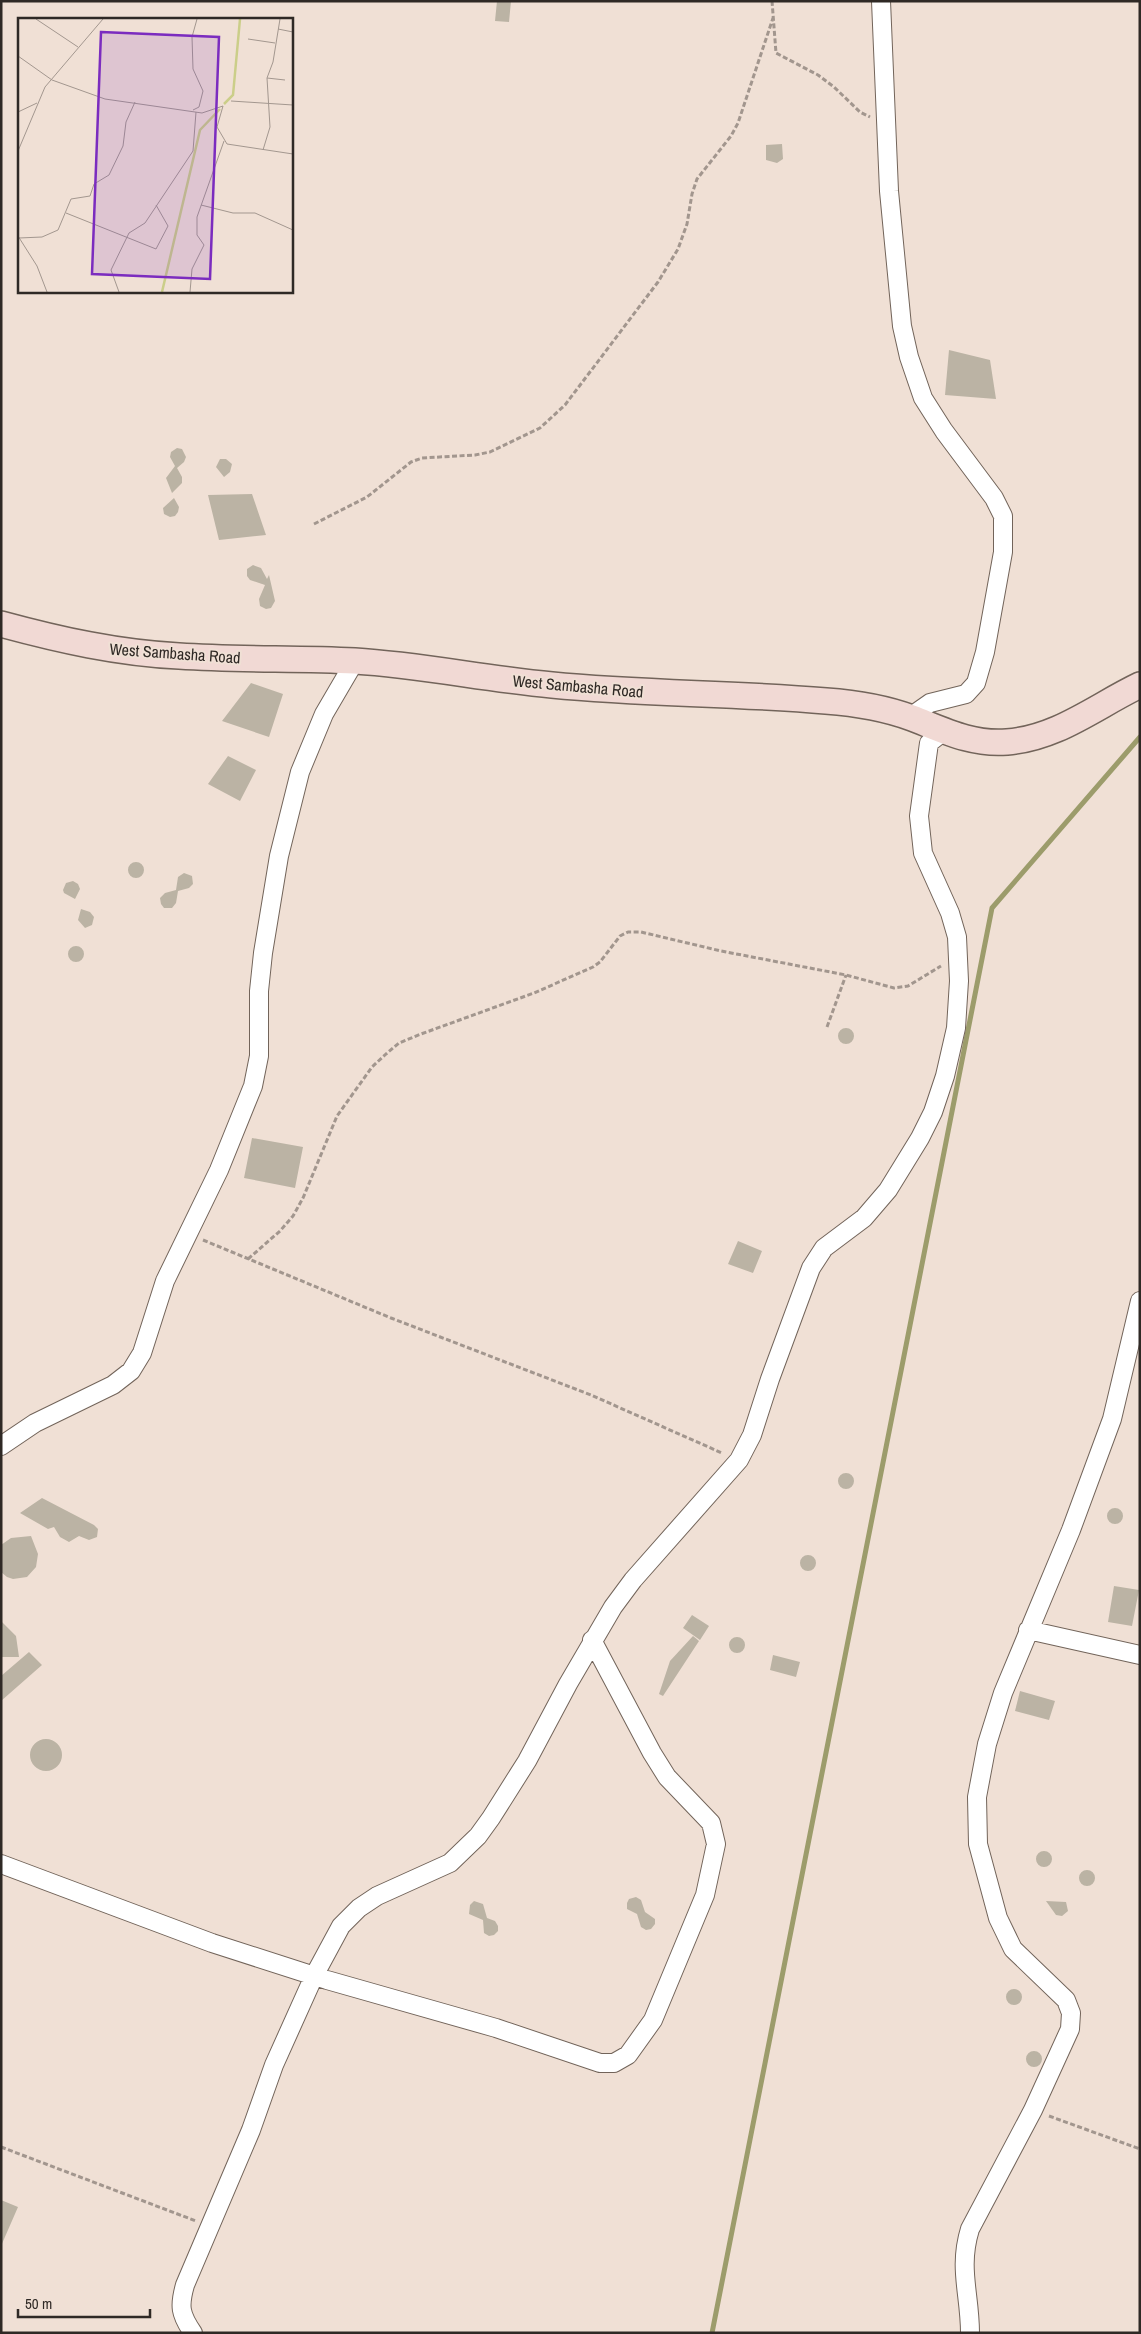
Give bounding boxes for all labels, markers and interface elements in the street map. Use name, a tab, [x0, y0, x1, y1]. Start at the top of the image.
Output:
inset map	[18, 18, 292, 292]
street label: West Sambasha Road	[109, 637, 241, 669]
street label: West Sambasha Road	[512, 669, 644, 703]
scale bar	[18, 2286, 150, 2318]
text: 50 m	[25, 2293, 52, 2314]

